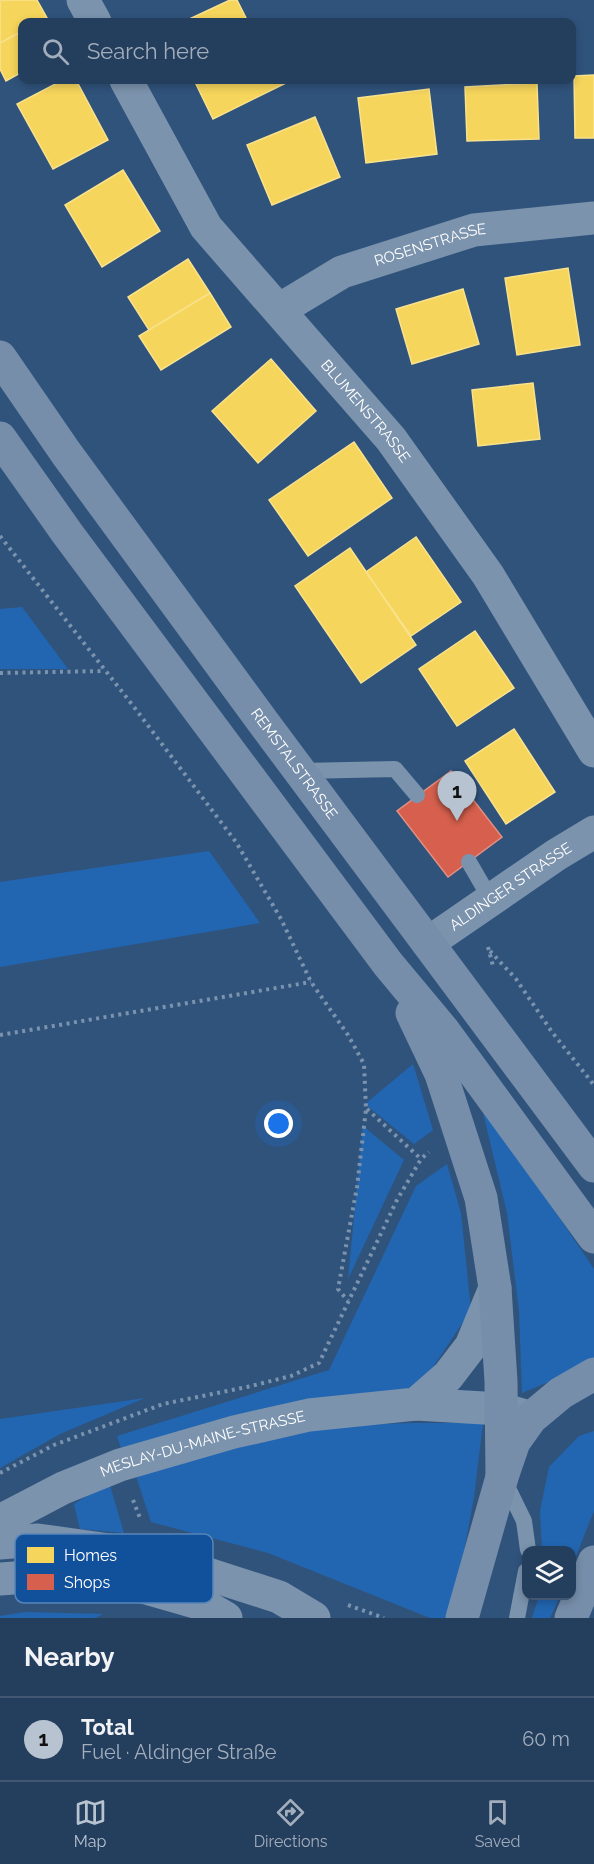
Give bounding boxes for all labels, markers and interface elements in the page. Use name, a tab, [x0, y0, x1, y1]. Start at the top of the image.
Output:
search box	[18, 18, 576, 84]
icon: search	[39, 35, 72, 68]
text: Search here	[87, 38, 209, 64]
street label: ROSENSTRASSE	[372, 220, 487, 270]
street label: BLUMENSTRASSE	[317, 356, 414, 466]
street label: REMSTALSTRASSE	[247, 705, 341, 823]
pin: 1	[438, 772, 476, 821]
street label: ALDINGER STRASSE	[446, 839, 575, 935]
your location	[264, 1109, 293, 1138]
street label: MESLAY-DU-MAINE-STRASSE	[98, 1407, 307, 1481]
legend	[15, 1534, 213, 1603]
text: Homes	[64, 1546, 117, 1565]
map controls	[522, 1546, 576, 1600]
button: layers	[522, 1546, 576, 1600]
text: Shops	[64, 1573, 110, 1592]
text: Nearby	[24, 1642, 114, 1672]
text: Total	[81, 1714, 134, 1740]
text: 1	[39, 1727, 48, 1751]
text: 60 m	[522, 1727, 570, 1751]
text: Fuel · Aldinger Straße	[81, 1740, 276, 1764]
tab: Map	[74, 1796, 107, 1851]
tab: Directions	[254, 1796, 328, 1851]
tab: Saved	[475, 1796, 520, 1851]

